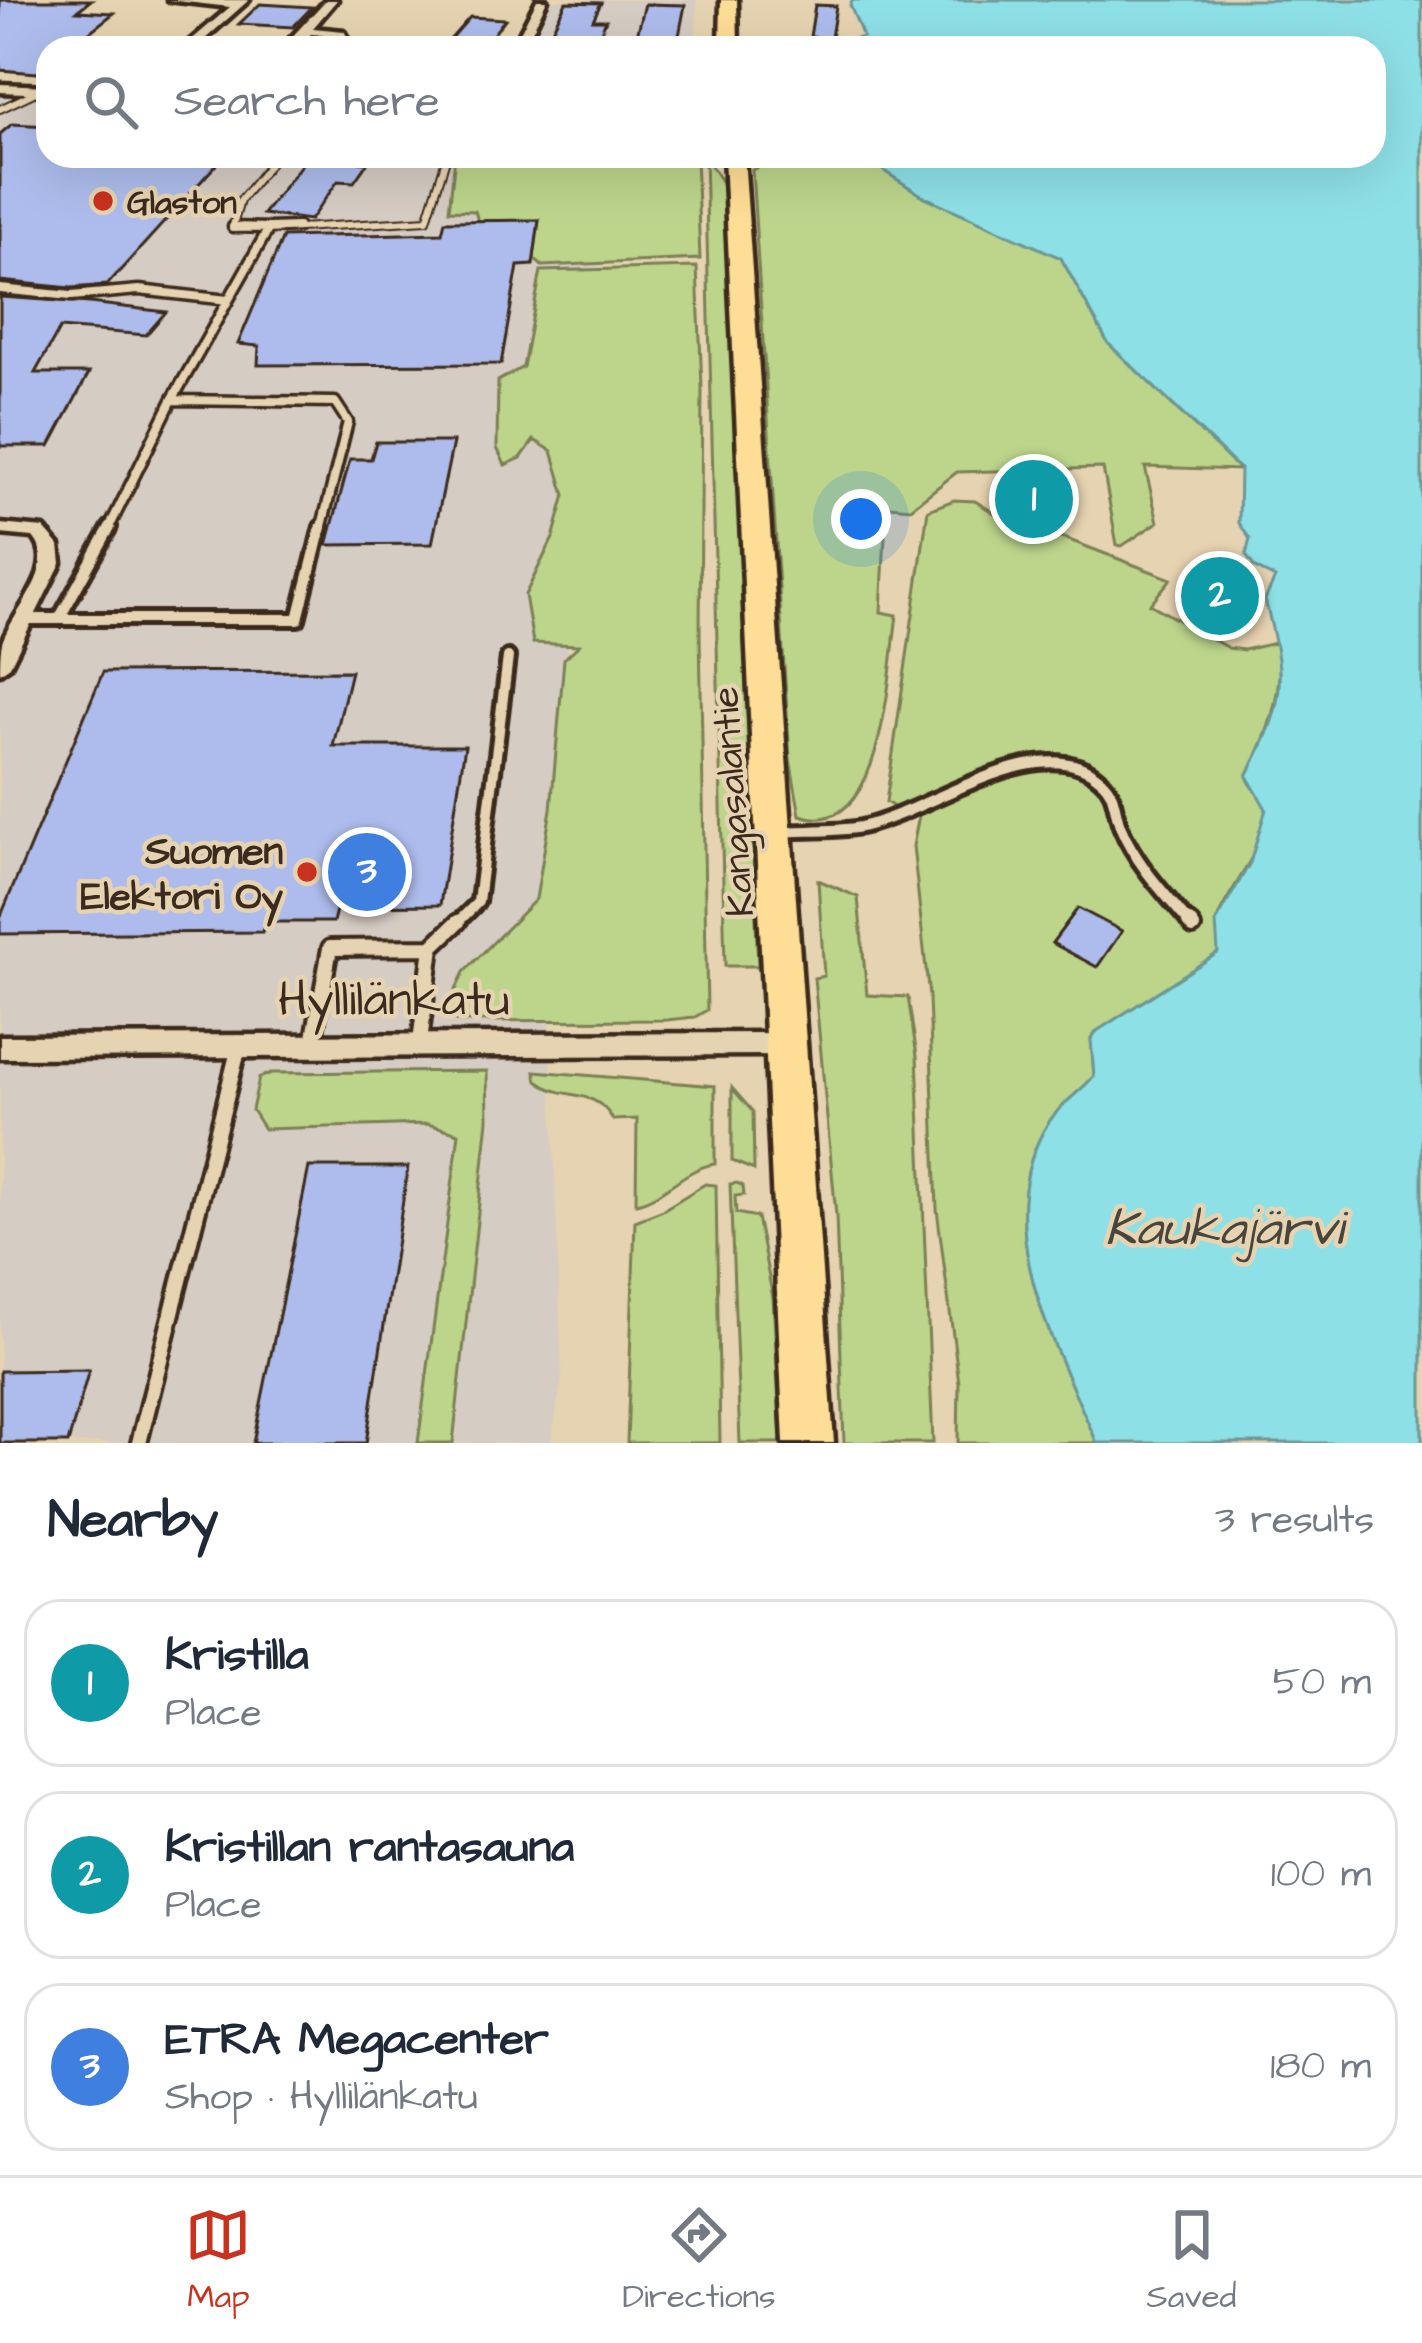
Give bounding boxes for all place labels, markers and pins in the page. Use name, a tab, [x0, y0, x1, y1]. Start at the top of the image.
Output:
place label: Glaston	[127, 180, 237, 226]
marker: Glaston	[90, 188, 116, 214]
pin: 1	[995, 454, 1073, 544]
pin: 2	[1181, 551, 1259, 641]
place label: Suomen Elektori Oy	[80, 826, 284, 927]
pin: 3	[328, 827, 406, 917]
marker: Suomen Elektori Oy	[294, 859, 320, 885]

